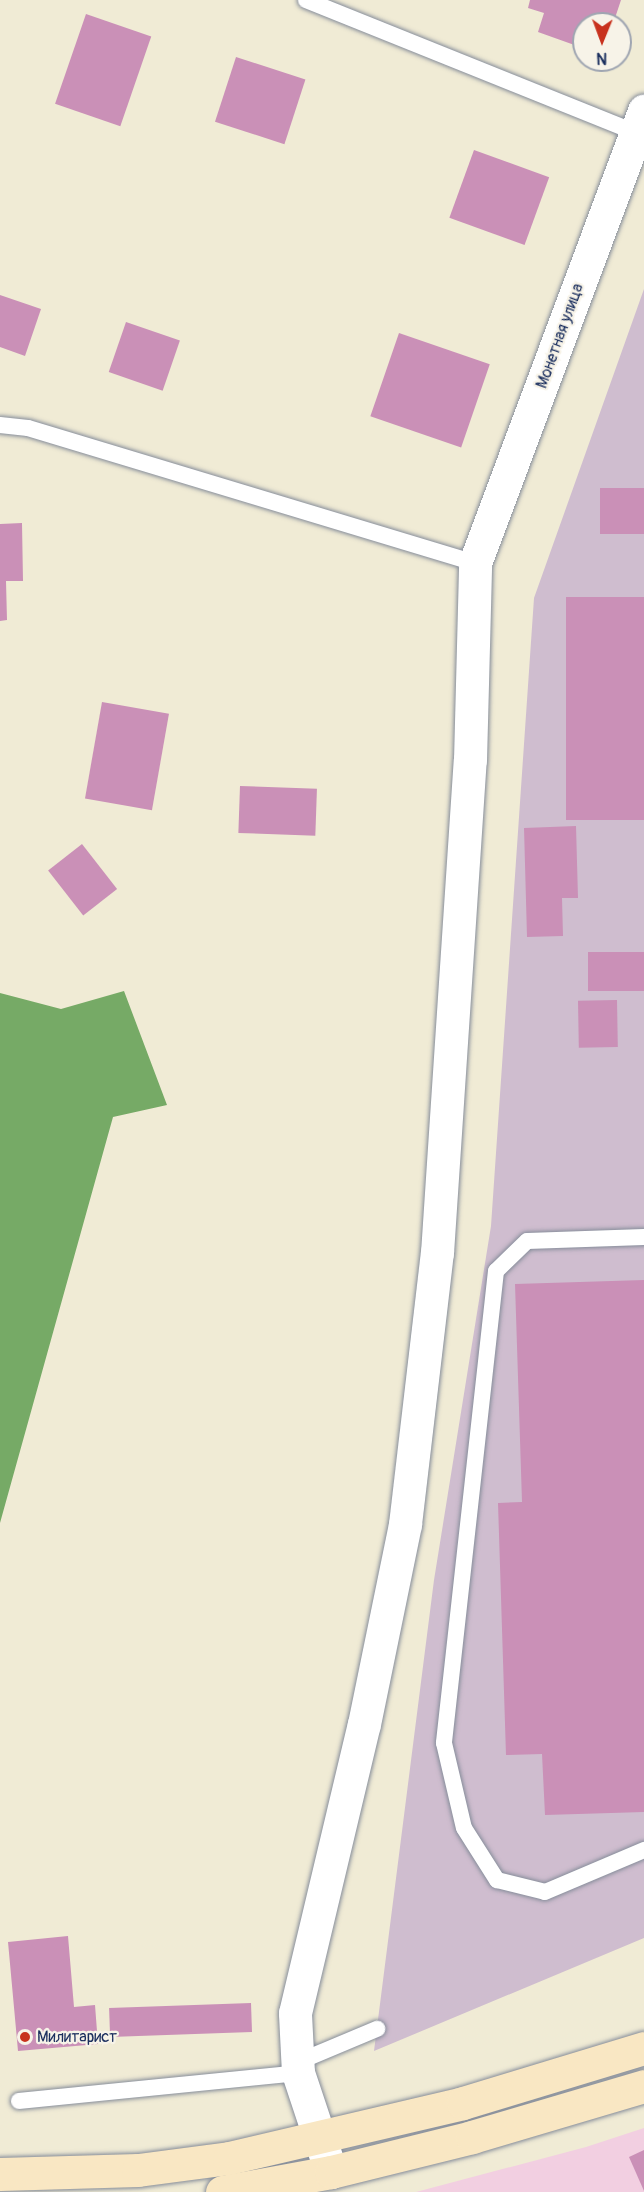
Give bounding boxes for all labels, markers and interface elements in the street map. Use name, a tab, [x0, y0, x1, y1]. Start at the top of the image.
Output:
north arrow	[572, 12, 632, 72]
text: N	[596, 48, 607, 68]
street label: Монетная улица	[532, 281, 588, 391]
place label: Милитарист	[37, 2027, 117, 2047]
marker: Милитарист	[18, 2030, 32, 2044]

